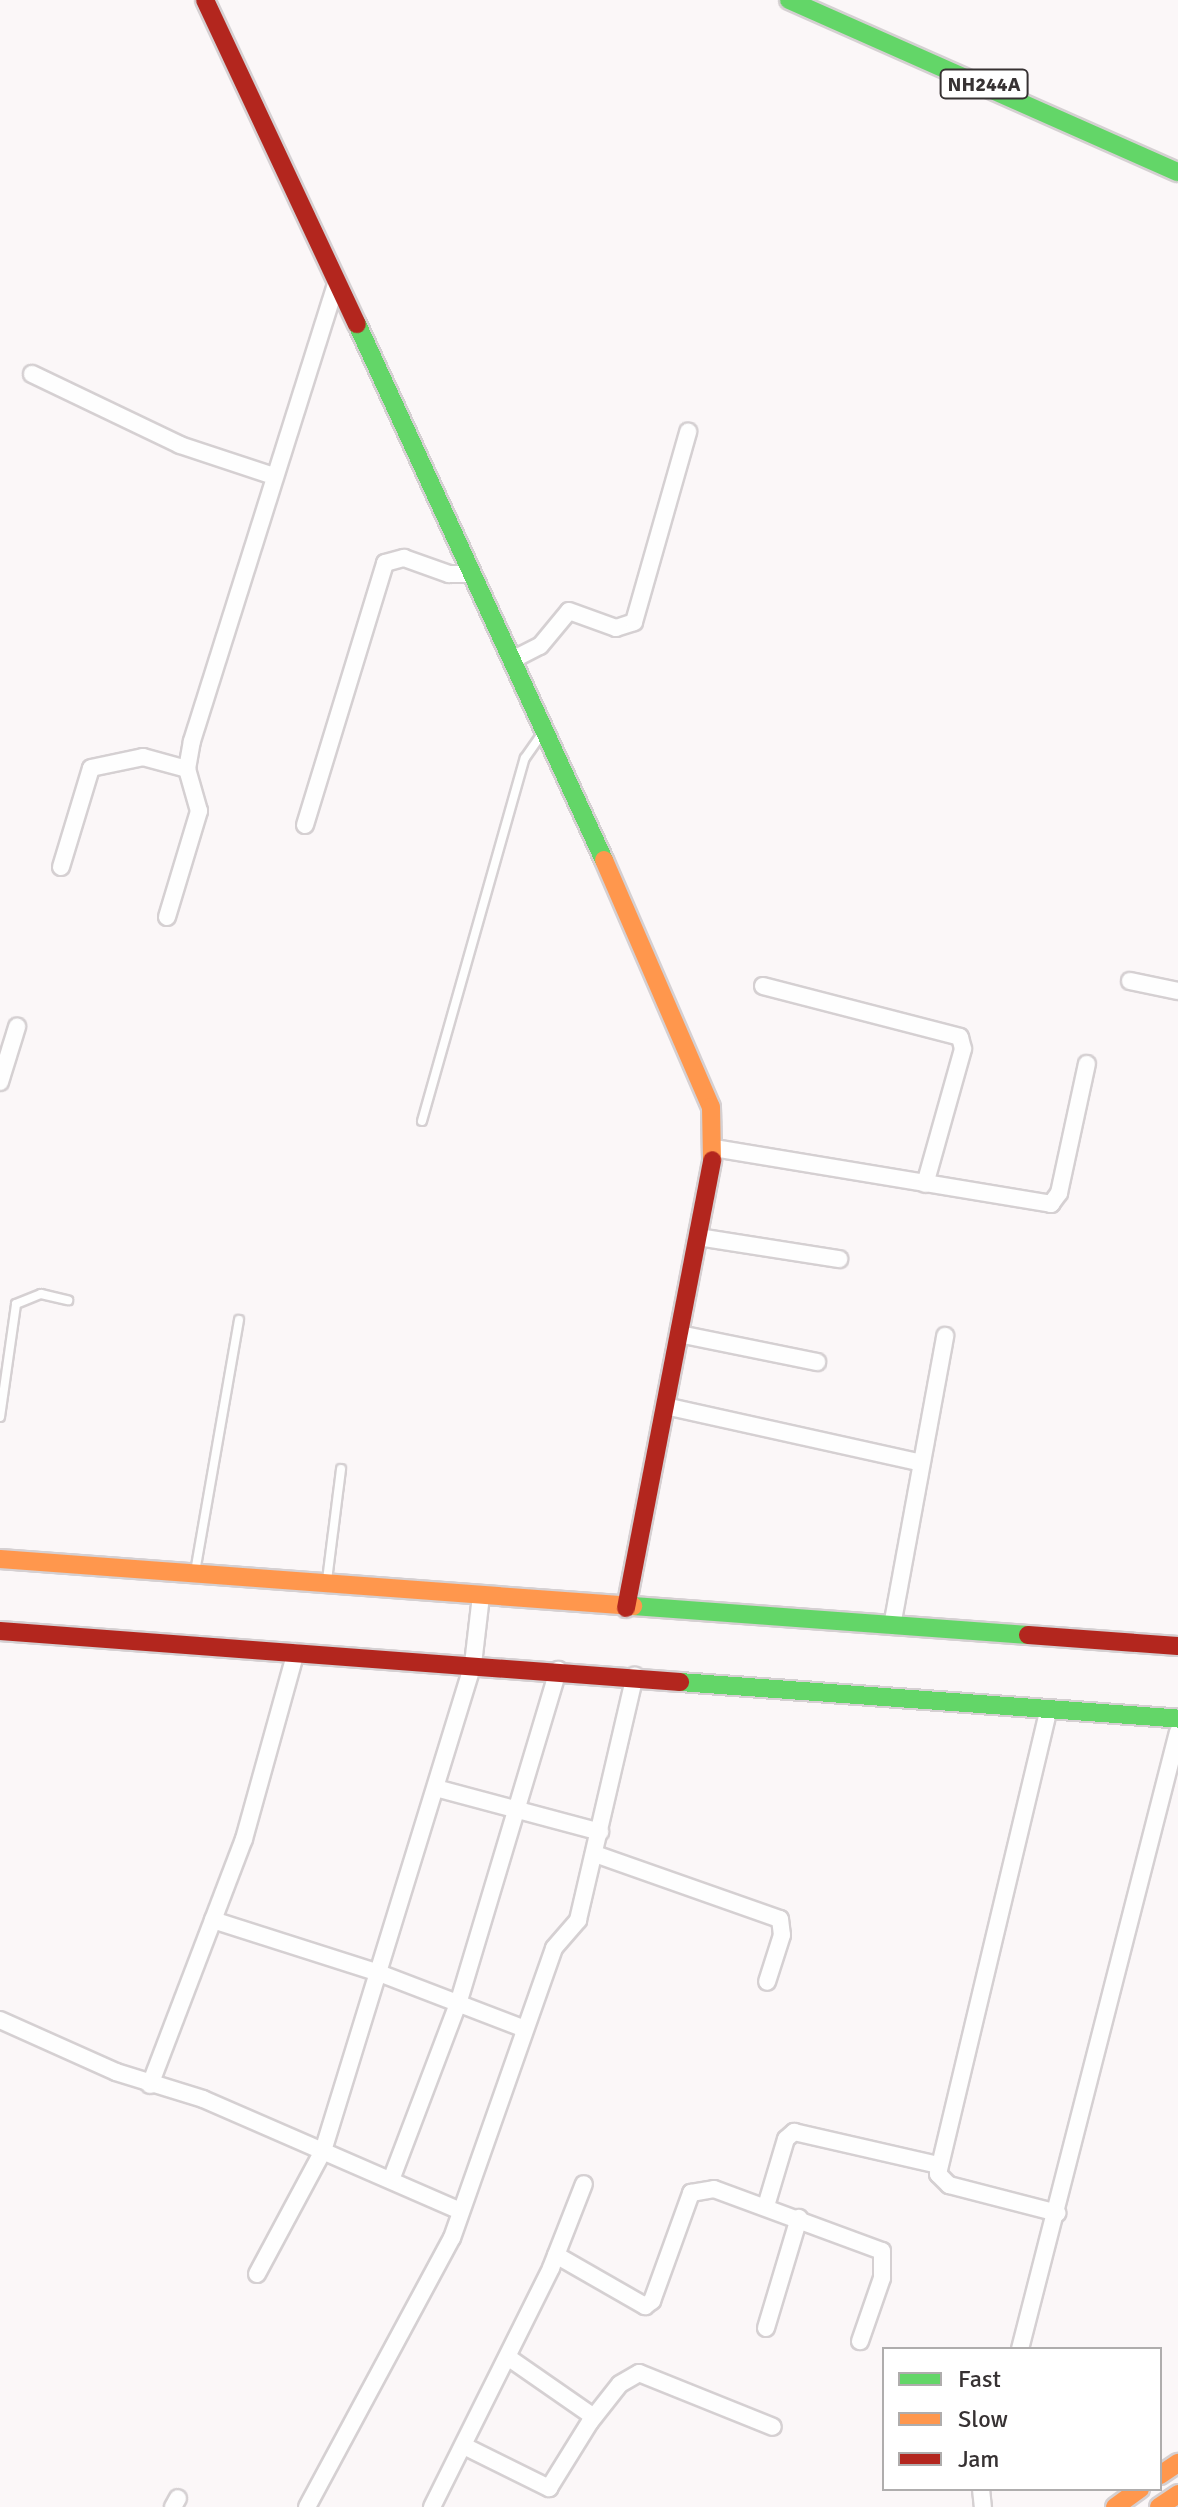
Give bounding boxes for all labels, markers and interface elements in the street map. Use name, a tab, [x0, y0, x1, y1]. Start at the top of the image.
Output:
road number: NH244A	[938, 68, 1030, 100]
legend	[882, 2347, 1162, 2491]
text: Fast	[958, 2364, 1001, 2394]
text: Slow	[958, 2404, 1008, 2434]
text: Jam	[958, 2444, 999, 2474]

